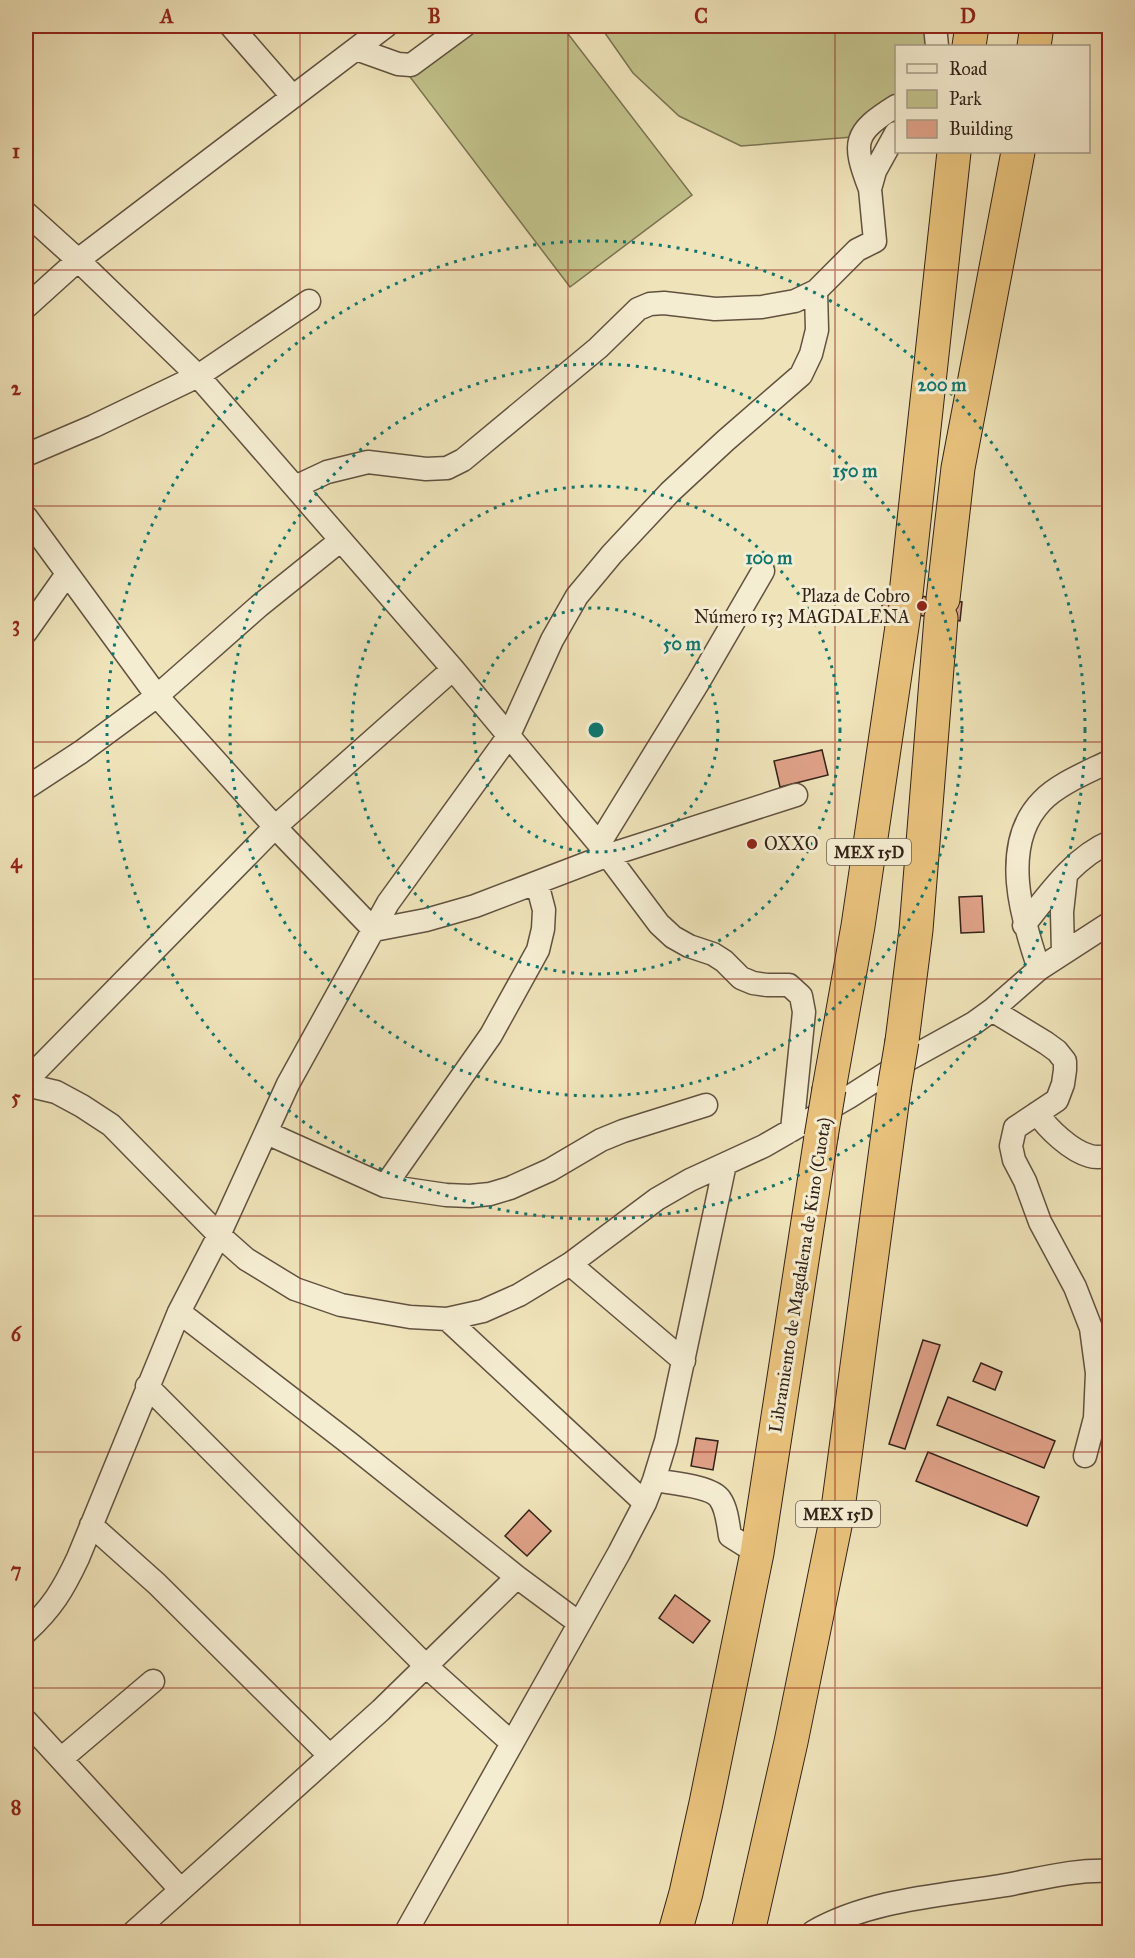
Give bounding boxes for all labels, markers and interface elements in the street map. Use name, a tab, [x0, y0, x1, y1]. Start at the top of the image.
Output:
text: A	[158, 4, 174, 28]
text: B	[427, 4, 441, 28]
text: C	[694, 4, 708, 28]
text: D	[960, 4, 976, 28]
legend	[895, 45, 1090, 153]
text: Road	[949, 58, 987, 80]
text: Park	[949, 88, 982, 110]
text: Building	[949, 118, 1013, 141]
text: 1	[12, 139, 20, 163]
text: 200 m	[918, 374, 967, 396]
text: 2	[11, 376, 22, 400]
text: 150 m	[833, 460, 878, 482]
text: 100 m	[746, 547, 793, 569]
place label: Plaza de Cobro Número 153 MAGDALENA	[694, 585, 910, 628]
marker: Plaza de Cobro Número 153 MAGDALENA	[915, 599, 929, 613]
text: 3	[12, 612, 20, 637]
text: 50 m	[663, 633, 702, 655]
centre of rings	[586, 720, 606, 740]
place label: OXXO	[764, 833, 819, 855]
marker: OXXO	[745, 837, 759, 851]
road number: MEX 15D	[827, 839, 911, 865]
text: 4	[10, 849, 22, 874]
text: 5	[11, 1085, 21, 1109]
street label: Libramiento de Magdalena de Kino (Cuota)	[764, 1116, 837, 1434]
text: 6	[11, 1322, 23, 1346]
road number: MEX 15D	[796, 1501, 880, 1527]
text: 7	[11, 1558, 22, 1582]
text: 8	[11, 1795, 21, 1819]

